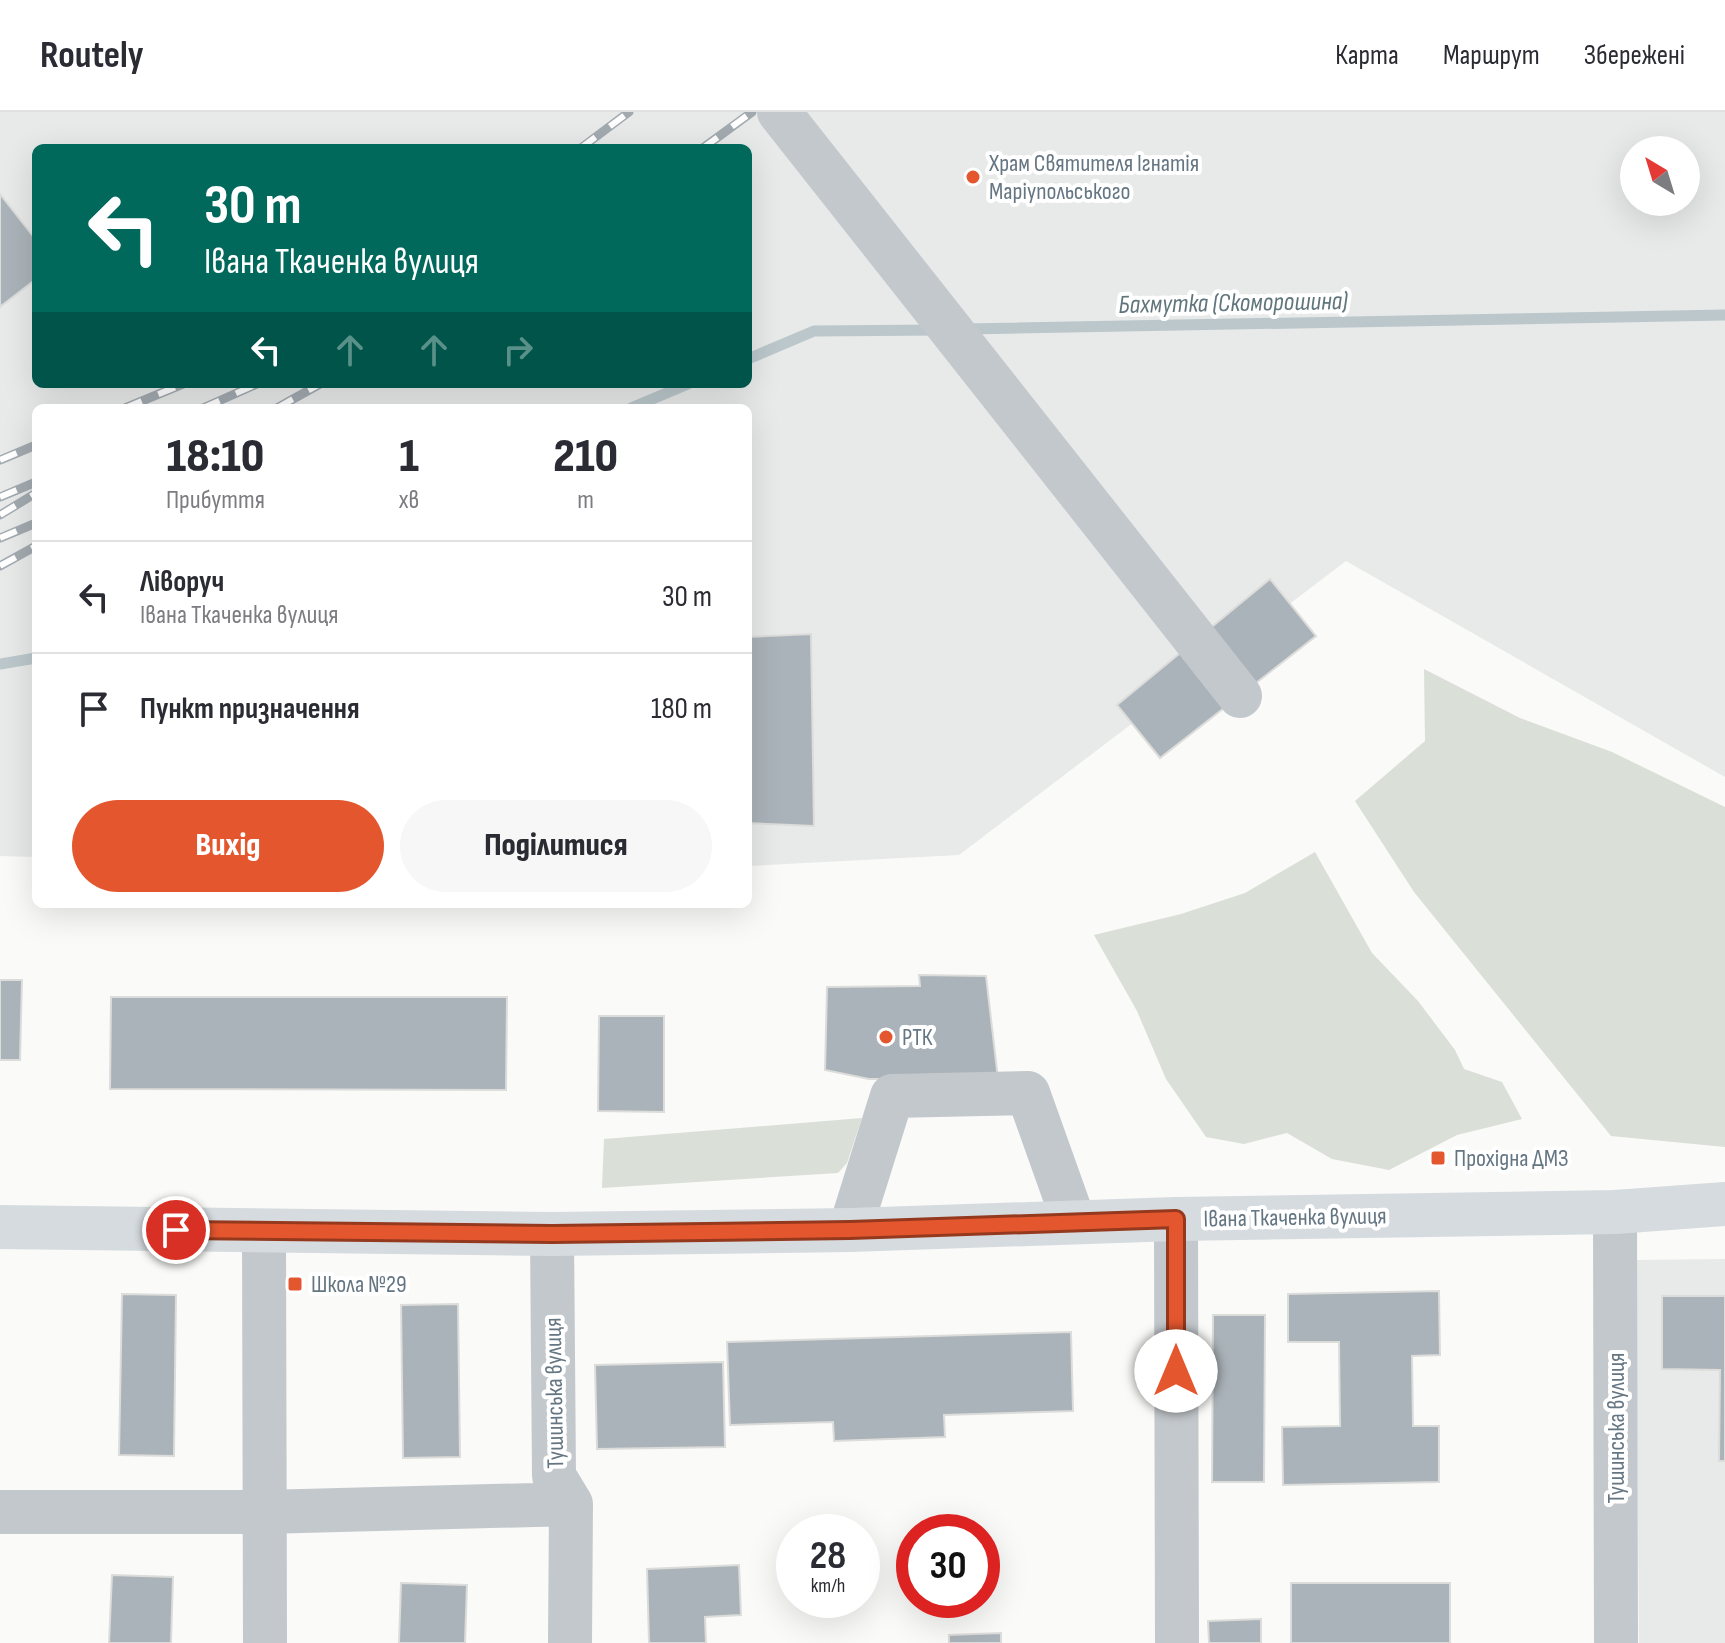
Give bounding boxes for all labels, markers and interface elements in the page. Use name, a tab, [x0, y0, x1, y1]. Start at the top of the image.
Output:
text: Routely	[40, 33, 144, 78]
text: Карта	[1335, 39, 1399, 72]
text: Маршрут	[1443, 39, 1540, 72]
text: Збережені	[1584, 39, 1685, 72]
north arrow	[1620, 136, 1700, 216]
map controls	[1620, 136, 1700, 216]
place label: Храм Святителя Ігнатія Маріупольського	[988, 149, 1199, 206]
marker: Храм Святителя Ігнатія Маріупольського	[964, 168, 982, 186]
text: 30 m	[204, 173, 302, 240]
icon: left	[72, 176, 176, 280]
text: Івана Ткаченка вулиця	[204, 241, 479, 284]
water label: Бахмутка (Скоморошина)	[1118, 286, 1348, 321]
icon: left	[244, 328, 288, 372]
icon: ahead	[328, 328, 372, 372]
icon: ahead	[412, 328, 456, 372]
icon: right	[496, 328, 540, 372]
text: 18:10	[167, 428, 264, 485]
text: 1	[399, 428, 419, 485]
text: 210	[553, 428, 618, 485]
text: Прибуття	[166, 485, 265, 516]
text: хв	[399, 485, 419, 516]
text: m	[577, 485, 594, 516]
text: Ліворуч	[140, 564, 224, 600]
icon: left	[72, 575, 116, 619]
text: 30 m	[662, 579, 712, 615]
text: Івана Ткаченка вулиця	[140, 600, 338, 631]
icon: arrive	[72, 687, 116, 731]
text: Пункт призначення	[140, 691, 360, 727]
text: 180 m	[651, 691, 712, 727]
button: Вихід	[72, 800, 384, 892]
button: Поділитися	[400, 800, 712, 892]
place label: РТК	[902, 1023, 933, 1052]
marker: РТК	[877, 1028, 895, 1046]
place label: Прохідна ДМЗ	[1454, 1144, 1569, 1173]
marker: Прохідна ДМЗ	[1429, 1149, 1447, 1167]
pin	[142, 1196, 210, 1264]
street label: Івана Ткаченка вулиця	[1203, 1201, 1387, 1234]
icon: arrive	[154, 1208, 198, 1252]
place label: Школа №29	[311, 1270, 407, 1299]
marker: Школа №29	[286, 1275, 304, 1293]
street label: Тушинська вулиця	[539, 1317, 570, 1469]
position arrow	[1134, 1329, 1218, 1413]
street label: Тушинська вулиця	[1602, 1352, 1631, 1504]
speed limit sign: 30	[896, 1514, 1000, 1618]
text: 28	[810, 1532, 846, 1580]
text: km/h	[811, 1574, 845, 1598]

